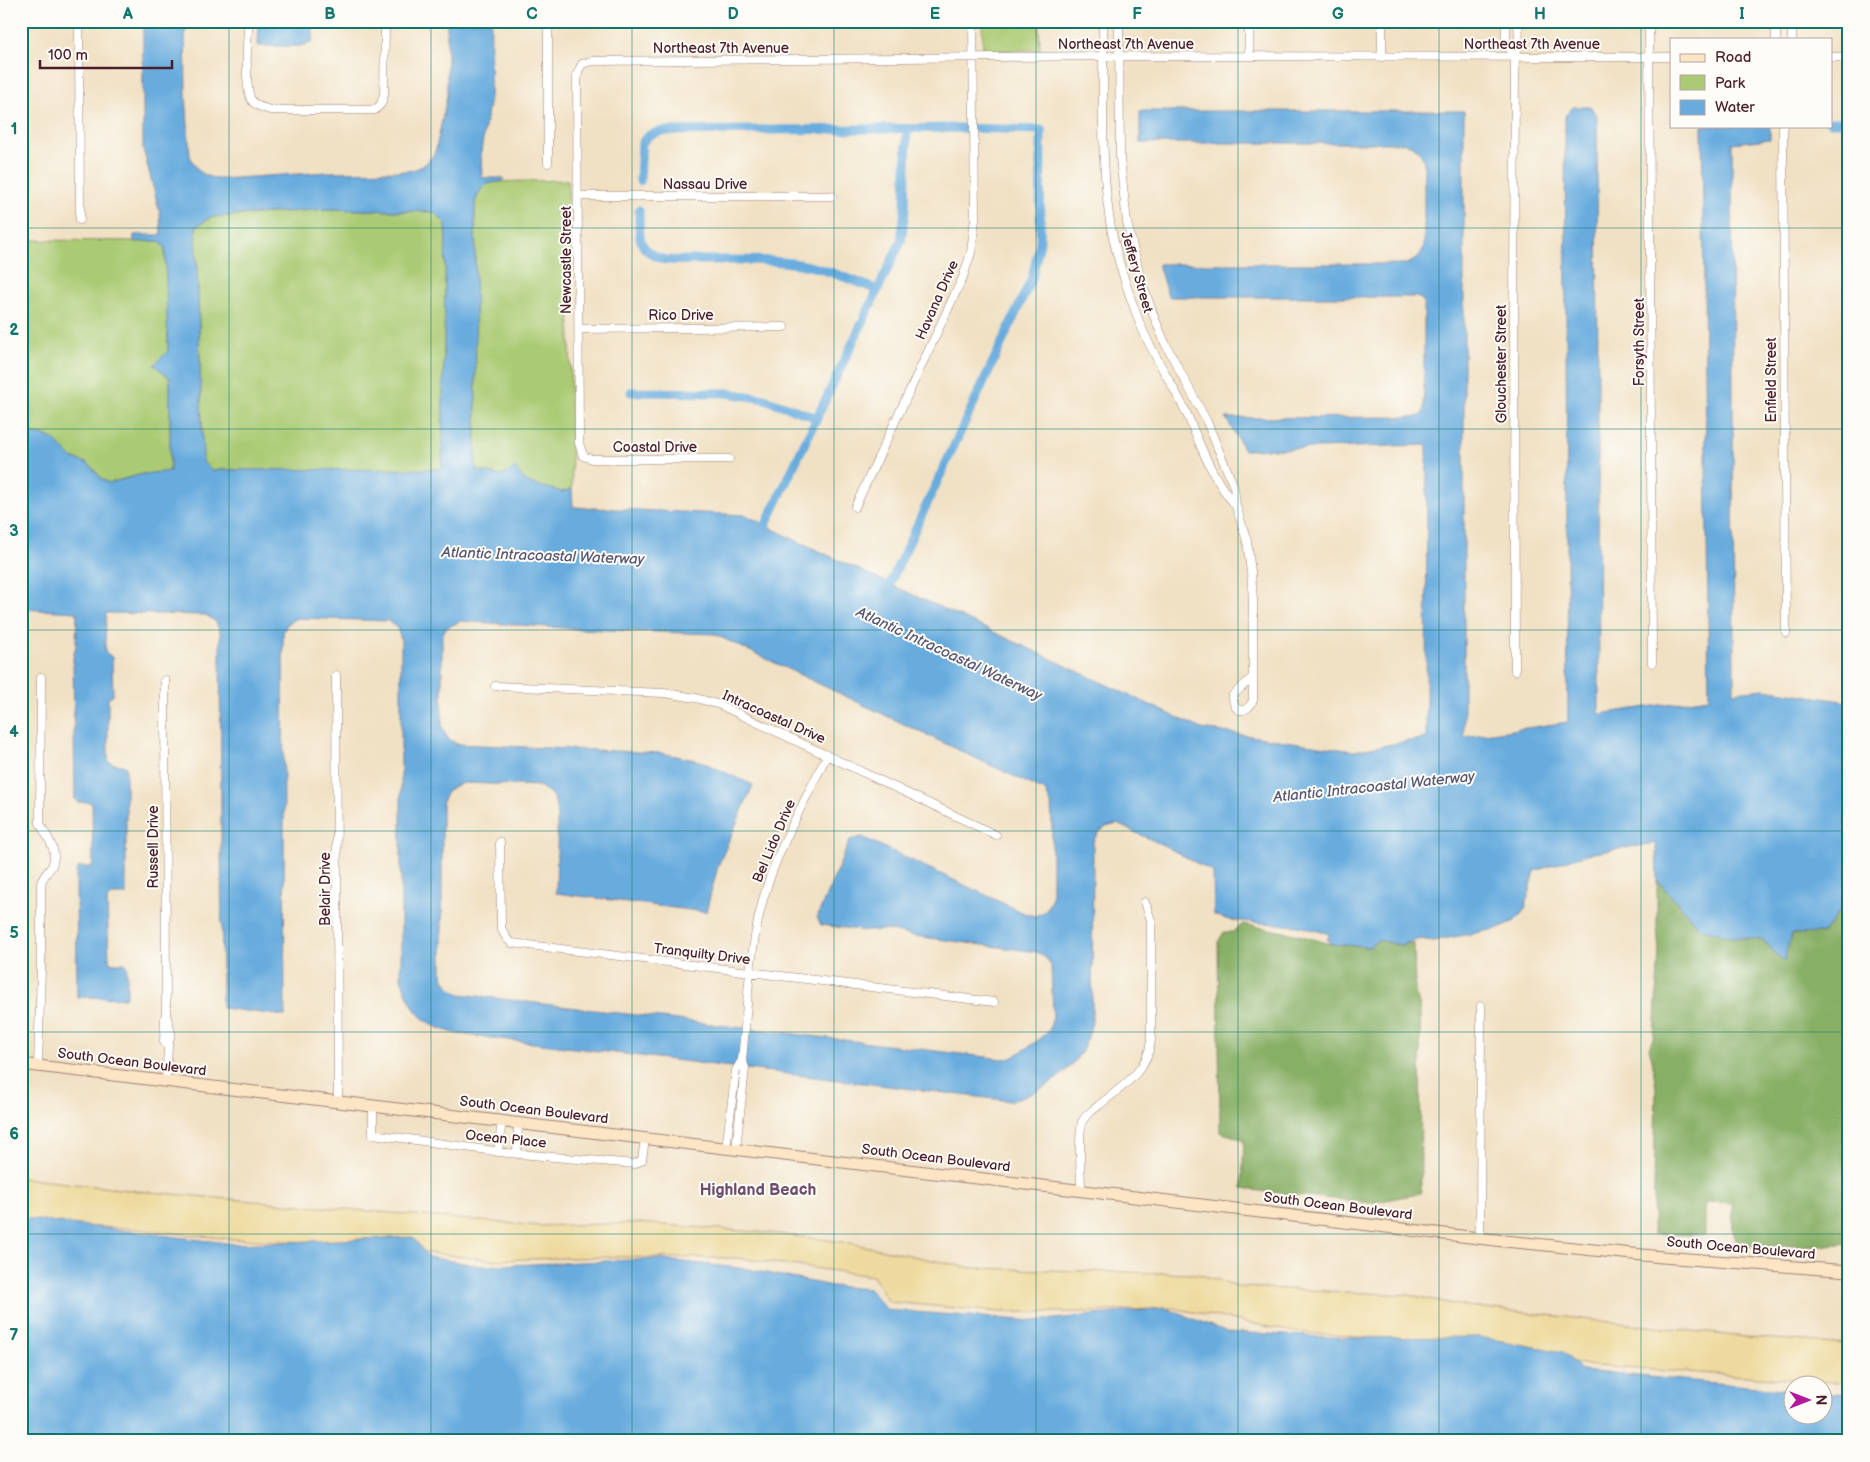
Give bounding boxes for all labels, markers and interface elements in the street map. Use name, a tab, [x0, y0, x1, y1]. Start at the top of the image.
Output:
text: A	[122, 5, 133, 24]
text: B	[324, 5, 336, 24]
text: C	[526, 5, 538, 24]
text: D	[727, 5, 739, 24]
text: E	[930, 5, 940, 24]
text: F	[1132, 5, 1142, 24]
text: G	[1332, 5, 1344, 24]
text: H	[1534, 5, 1546, 24]
text: I	[1739, 5, 1745, 24]
street label: Northeast 7th Avenue	[1058, 36, 1194, 53]
street label: Northeast 7th Avenue	[1464, 36, 1600, 53]
scale bar	[40, 38, 172, 70]
legend	[1670, 38, 1832, 128]
street label: Northeast 7th Avenue	[653, 40, 789, 57]
text: 100 m	[48, 46, 88, 65]
text: Road	[1715, 48, 1751, 67]
text: Park	[1715, 74, 1746, 93]
text: Water	[1715, 98, 1755, 117]
text: 1	[11, 120, 17, 139]
street label: Nassau Drive	[663, 176, 747, 193]
street label: Newcastle Street	[558, 205, 575, 314]
street label: Jeffery Street	[1117, 229, 1157, 315]
street label: Havana Drive	[912, 258, 962, 342]
street label: Forsyth Street	[1631, 297, 1648, 386]
street label: Glouchester Street	[1493, 304, 1510, 423]
street label: Rico Drive	[648, 307, 714, 324]
text: 2	[9, 321, 19, 340]
street label: Enfield Street	[1763, 337, 1780, 423]
street label: Coastal Drive	[613, 439, 697, 456]
text: 3	[9, 522, 19, 541]
water label: Atlantic Intracoastal Waterway	[440, 543, 646, 569]
water label: Atlantic Intracoastal Waterway	[852, 602, 1046, 706]
street label: Intracoastal Drive	[720, 687, 828, 747]
text: 4	[9, 723, 19, 742]
water label: Atlantic Intracoastal Waterway	[1271, 767, 1477, 807]
street label: Bel Lido Drive	[749, 797, 799, 885]
street label: Russell Drive	[145, 806, 162, 888]
street label: Belair Drive	[317, 852, 334, 926]
text: 5	[9, 924, 19, 943]
street label: Tranquilty Drive	[653, 940, 751, 968]
street label: South Ocean Boulevard	[57, 1044, 207, 1080]
street label: South Ocean Boulevard	[459, 1092, 609, 1128]
text: 6	[9, 1125, 19, 1144]
street label: Ocean Place	[465, 1126, 547, 1152]
street label: South Ocean Boulevard	[861, 1140, 1011, 1176]
district label: Highland Beach	[700, 1181, 816, 1200]
street label: South Ocean Boulevard	[1263, 1188, 1413, 1224]
street label: South Ocean Boulevard	[1666, 1233, 1816, 1263]
text: 7	[10, 1326, 19, 1345]
north arrow	[1782, 1374, 1832, 1424]
text: N	[1812, 1395, 1829, 1405]

